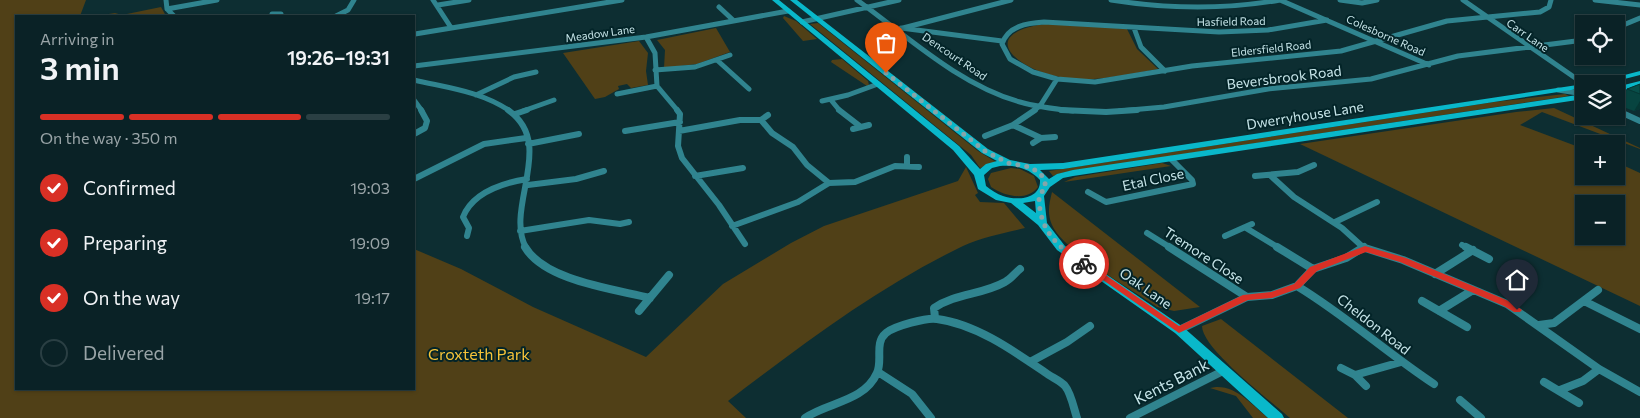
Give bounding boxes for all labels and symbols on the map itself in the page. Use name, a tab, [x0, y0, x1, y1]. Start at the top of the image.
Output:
street label: Colesborne Road	[1344, 12, 1428, 58]
street label: Hasfield Road	[1196, 14, 1266, 28]
street label: Carr Lane	[1504, 16, 1552, 54]
street label: Meadow Lane	[565, 22, 636, 44]
pin	[865, 22, 907, 73]
street label: Dencourt Road	[920, 30, 990, 82]
street label: Eldersfield Road	[1230, 37, 1312, 59]
street label: Beversbrook Road	[1226, 62, 1342, 92]
street label: Dwerryhouse Lane	[1245, 97, 1365, 133]
street label: Etal Close	[1121, 164, 1185, 194]
street label: Tremore Close	[1161, 223, 1247, 287]
courier	[1059, 239, 1109, 289]
pin	[1496, 259, 1538, 310]
street label: Oak Lane	[1117, 264, 1175, 312]
street label: Cheldon Road	[1334, 290, 1414, 358]
park label: Croxteth Park	[428, 344, 530, 363]
street label: Kents Bank	[1131, 354, 1212, 408]

